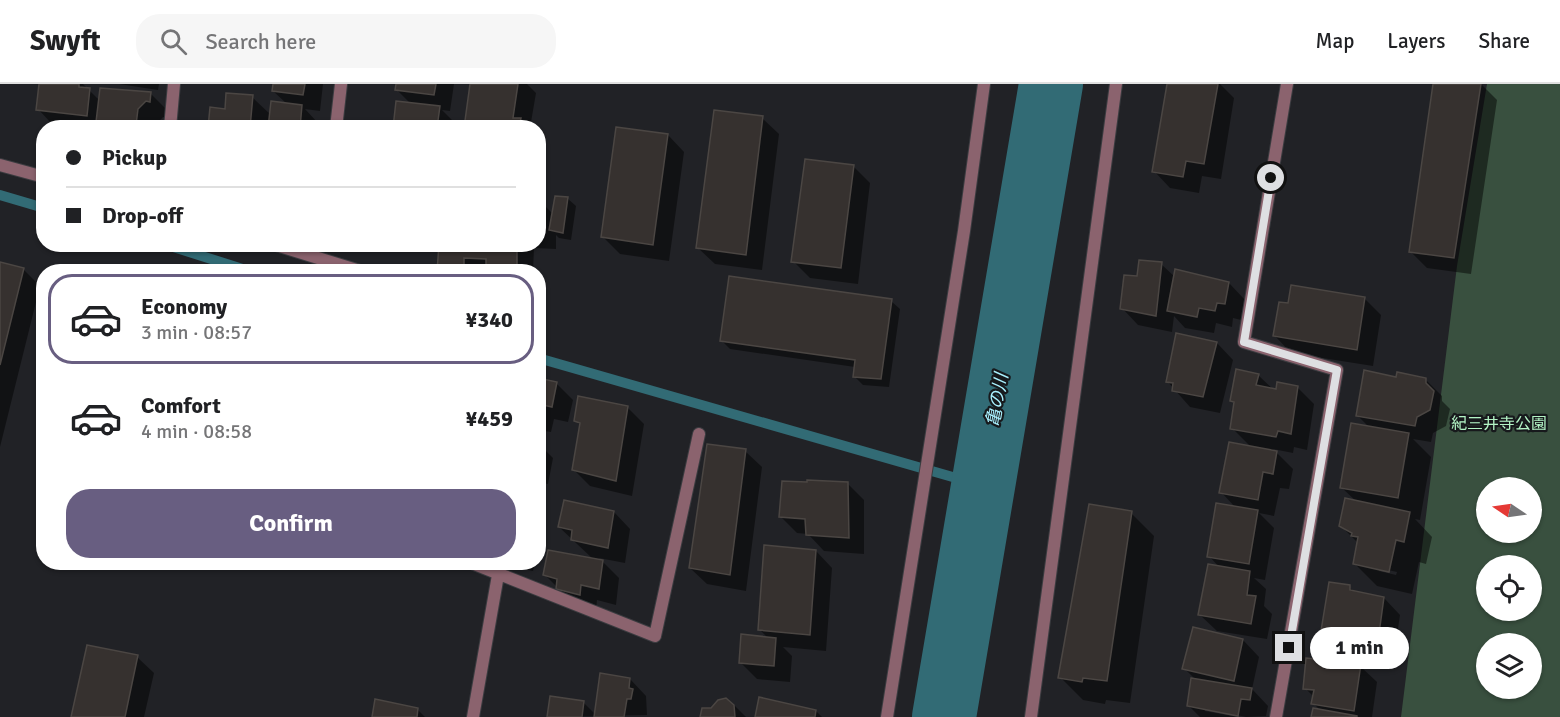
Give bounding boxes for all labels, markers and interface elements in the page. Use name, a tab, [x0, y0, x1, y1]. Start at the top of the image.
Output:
search box	[136, 14, 556, 68]
text: Swyft	[30, 24, 100, 58]
icon: search	[157, 25, 190, 58]
text: Search here	[205, 28, 316, 55]
text: Map	[1316, 28, 1354, 54]
text: Layers	[1387, 28, 1445, 54]
text: Share	[1478, 28, 1530, 54]
text: Pickup	[102, 144, 167, 171]
route start	[1257, 164, 1284, 191]
text: Drop-off	[102, 202, 183, 229]
icon: car	[69, 292, 123, 346]
text: Economy	[141, 293, 227, 320]
text: ¥340	[465, 306, 513, 333]
text: 3 min · 08:57	[141, 320, 252, 345]
water label: 亀の川	[981, 370, 1013, 428]
icon: car	[69, 391, 123, 445]
text: Comfort	[141, 392, 221, 419]
text: ¥459	[465, 405, 513, 432]
park label: 紀三井寺公園	[1451, 414, 1547, 434]
text: 4 min · 08:58	[141, 419, 252, 444]
north arrow	[1476, 477, 1542, 543]
map controls	[1476, 477, 1542, 699]
button: Confirm	[66, 489, 516, 558]
button: locate	[1476, 555, 1542, 621]
callout: 1 min	[1310, 627, 1409, 669]
button: layers	[1476, 633, 1542, 699]
route end	[1275, 634, 1302, 661]
text: 1 min	[1335, 635, 1384, 660]

